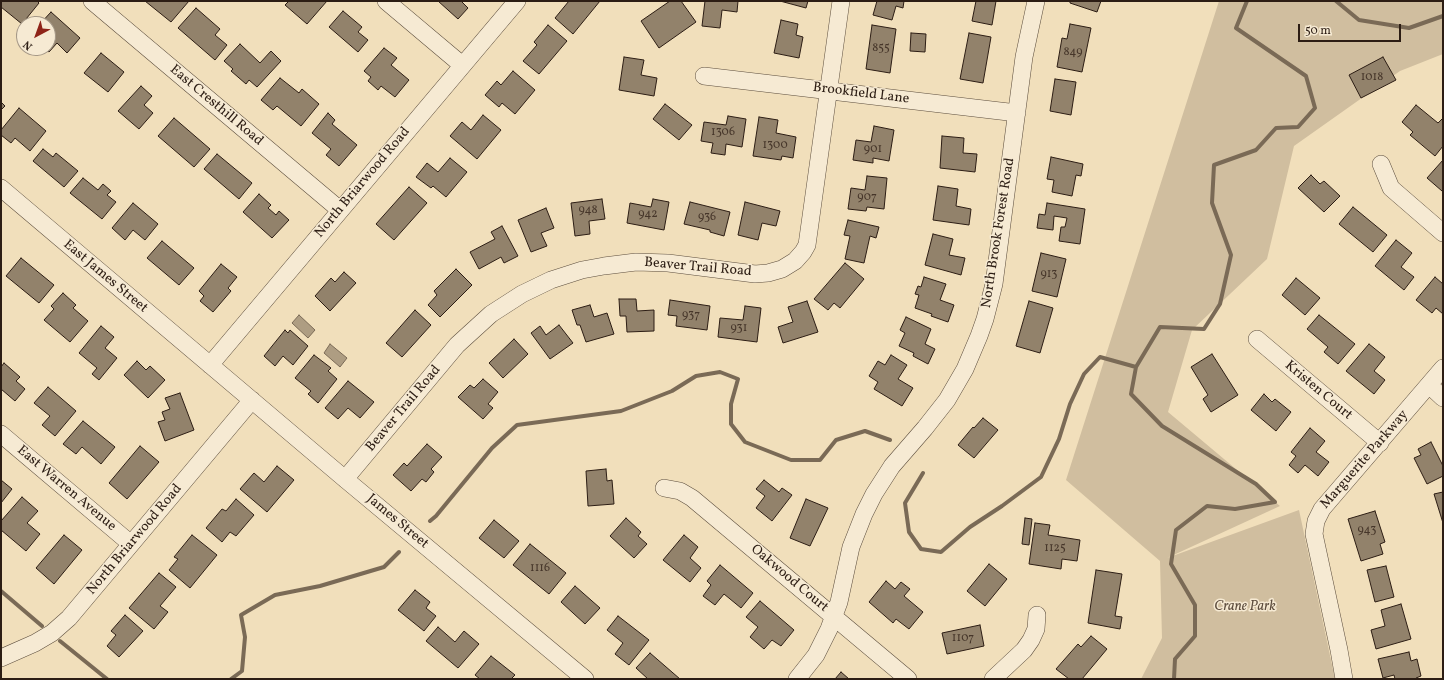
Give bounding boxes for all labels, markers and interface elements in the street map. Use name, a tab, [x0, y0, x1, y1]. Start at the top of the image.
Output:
north arrow	[16, 16, 56, 56]
scale bar	[1300, 16, 1403, 42]
text: 50 m	[1305, 23, 1331, 39]
text: N	[21, 36, 36, 53]
house number: 855	[872, 42, 890, 56]
house number: 849	[1064, 46, 1082, 60]
street label: East Cresthill Road	[166, 62, 266, 150]
house number: 1018	[1361, 71, 1383, 85]
street label: Brookfield Lane	[812, 80, 910, 108]
street label: North Briarwood Road	[312, 124, 414, 242]
house number: 1306	[711, 126, 735, 140]
house number: 1300	[762, 139, 788, 153]
house number: 901	[864, 143, 882, 157]
street label: North Brook Forest Road	[979, 157, 1019, 309]
house number: 907	[857, 191, 877, 205]
house number: 948	[579, 204, 597, 218]
house number: 942	[638, 208, 658, 222]
house number: 936	[698, 211, 716, 225]
street label: East James Street	[59, 237, 151, 317]
street label: Beaver Trail Road	[644, 255, 752, 281]
house number: 913	[1040, 268, 1058, 282]
house number: 937	[682, 309, 700, 323]
house number: 931	[731, 322, 747, 336]
street label: Kristen Court	[1281, 358, 1355, 424]
street label: Beaver Trail Road	[363, 362, 445, 456]
street label: Marguerite Parkway	[1318, 407, 1412, 513]
street label: East Warren Avenue	[13, 443, 119, 535]
street label: North Briarwood Road	[84, 481, 186, 599]
street label: James Street	[362, 491, 432, 553]
house number: 943	[1358, 524, 1376, 538]
street label: Oakwood Court	[747, 542, 831, 616]
house number: 1125	[1044, 542, 1066, 556]
house number: 1116	[530, 562, 550, 576]
park label: Crane Park	[1214, 599, 1276, 615]
house number: 1107	[952, 632, 974, 646]

